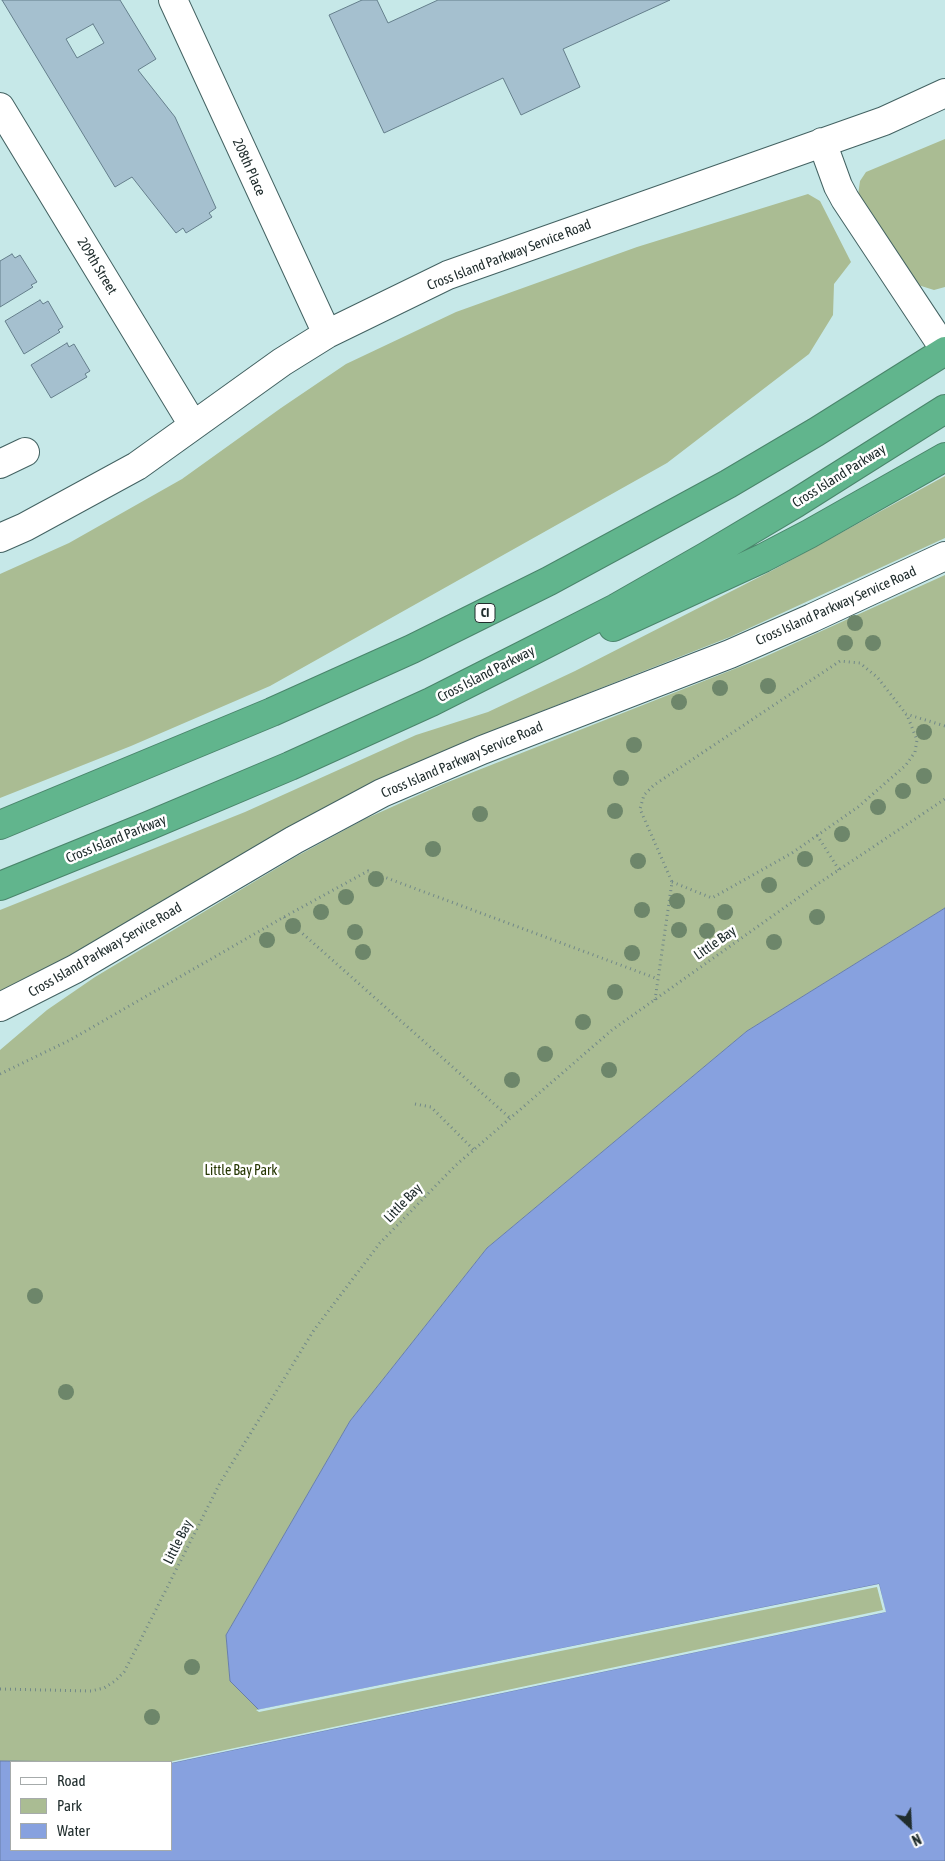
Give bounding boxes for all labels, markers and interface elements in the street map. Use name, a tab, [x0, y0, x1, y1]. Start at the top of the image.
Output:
street label: 208th Place	[229, 136, 269, 198]
street label: Cross Island Parkway Service Road	[425, 216, 593, 294]
street label: 209th Street	[74, 235, 120, 297]
street label: Cross Island Parkway	[789, 441, 889, 511]
street label: Cross Island Parkway Service Road	[753, 563, 919, 649]
road number: CI	[475, 604, 495, 622]
street label: Cross Island Parkway	[435, 642, 537, 706]
street label: Cross Island Parkway Service Road	[379, 718, 545, 802]
street label: Cross Island Parkway	[63, 811, 169, 867]
street label: Cross Island Parkway Service Road	[25, 899, 185, 1001]
street label: Little Bay	[691, 923, 739, 963]
park label: Little Bay Park	[205, 1163, 277, 1179]
street label: Little Bay	[380, 1180, 426, 1226]
street label: Little Bay	[160, 1517, 196, 1567]
legend	[10, 1761, 172, 1851]
text: Road	[57, 1772, 86, 1789]
text: Park	[57, 1797, 82, 1814]
north arrow	[885, 1801, 935, 1851]
text: Water	[57, 1822, 90, 1839]
text: N	[909, 1831, 923, 1849]

